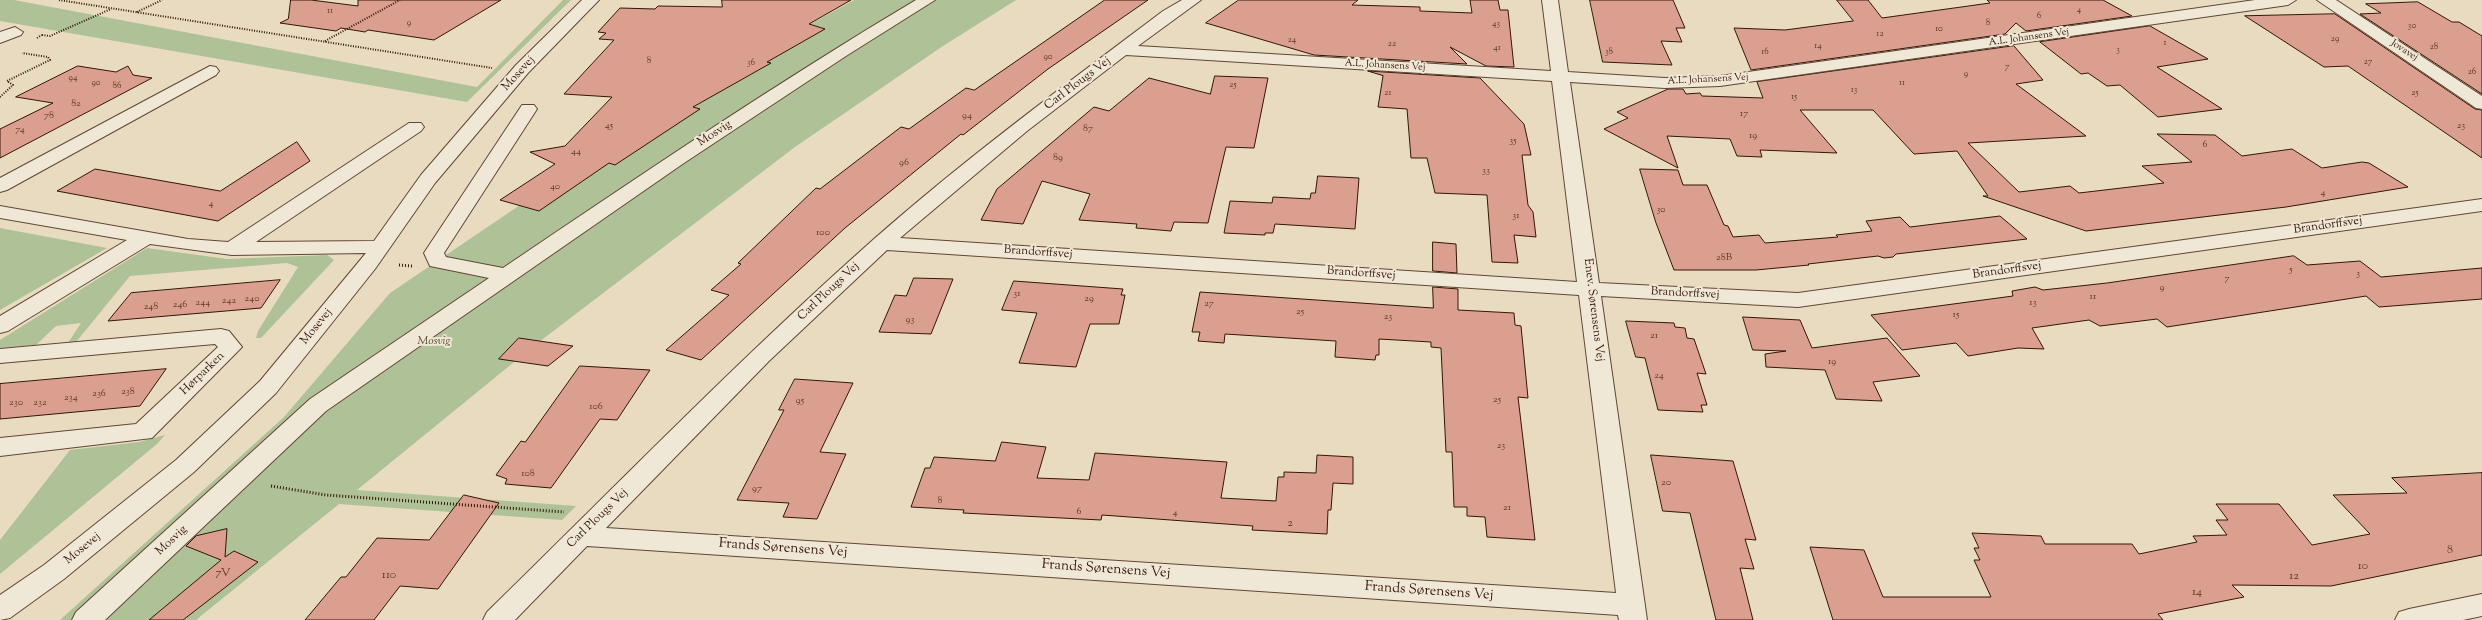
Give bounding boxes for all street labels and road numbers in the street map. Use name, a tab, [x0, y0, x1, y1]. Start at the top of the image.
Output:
street label: A.L. Johansens Vej	[1988, 26, 2070, 50]
street label: Jovavej	[2388, 38, 2420, 64]
street label: Mosevej	[499, 53, 539, 95]
street label: Carl Plougs Vej	[1042, 54, 1114, 114]
street label: A.L. Johansens Vej	[1344, 58, 1426, 74]
street label: A.L. Johansens Vej	[1667, 72, 1749, 88]
street label: Mosvig	[695, 118, 735, 150]
street label: Brandorffsvej	[2293, 214, 2363, 238]
street label: Brandorffsvej	[1003, 243, 1073, 263]
street label: Enev. Sørensens Vej	[1580, 258, 1606, 362]
street label: Brandorffsvej	[1972, 259, 2042, 283]
street label: Carl Plougs Vej	[795, 260, 863, 324]
street label: Brandorffsvej	[1326, 264, 1396, 284]
street label: Brandorffsvej	[1650, 285, 1720, 303]
street label: Mosevej	[298, 306, 336, 348]
street label: Hørparken	[178, 349, 228, 399]
street label: Carl Plougs Vej	[565, 486, 631, 552]
street label: Mosvig	[153, 523, 191, 559]
street label: Mosevej	[62, 530, 104, 568]
street label: Frands Sørensens Vej	[718, 536, 848, 562]
street label: Frands Sørensens Vej	[1041, 557, 1171, 583]
street label: Frands Sørensens Vej	[1364, 579, 1494, 605]

